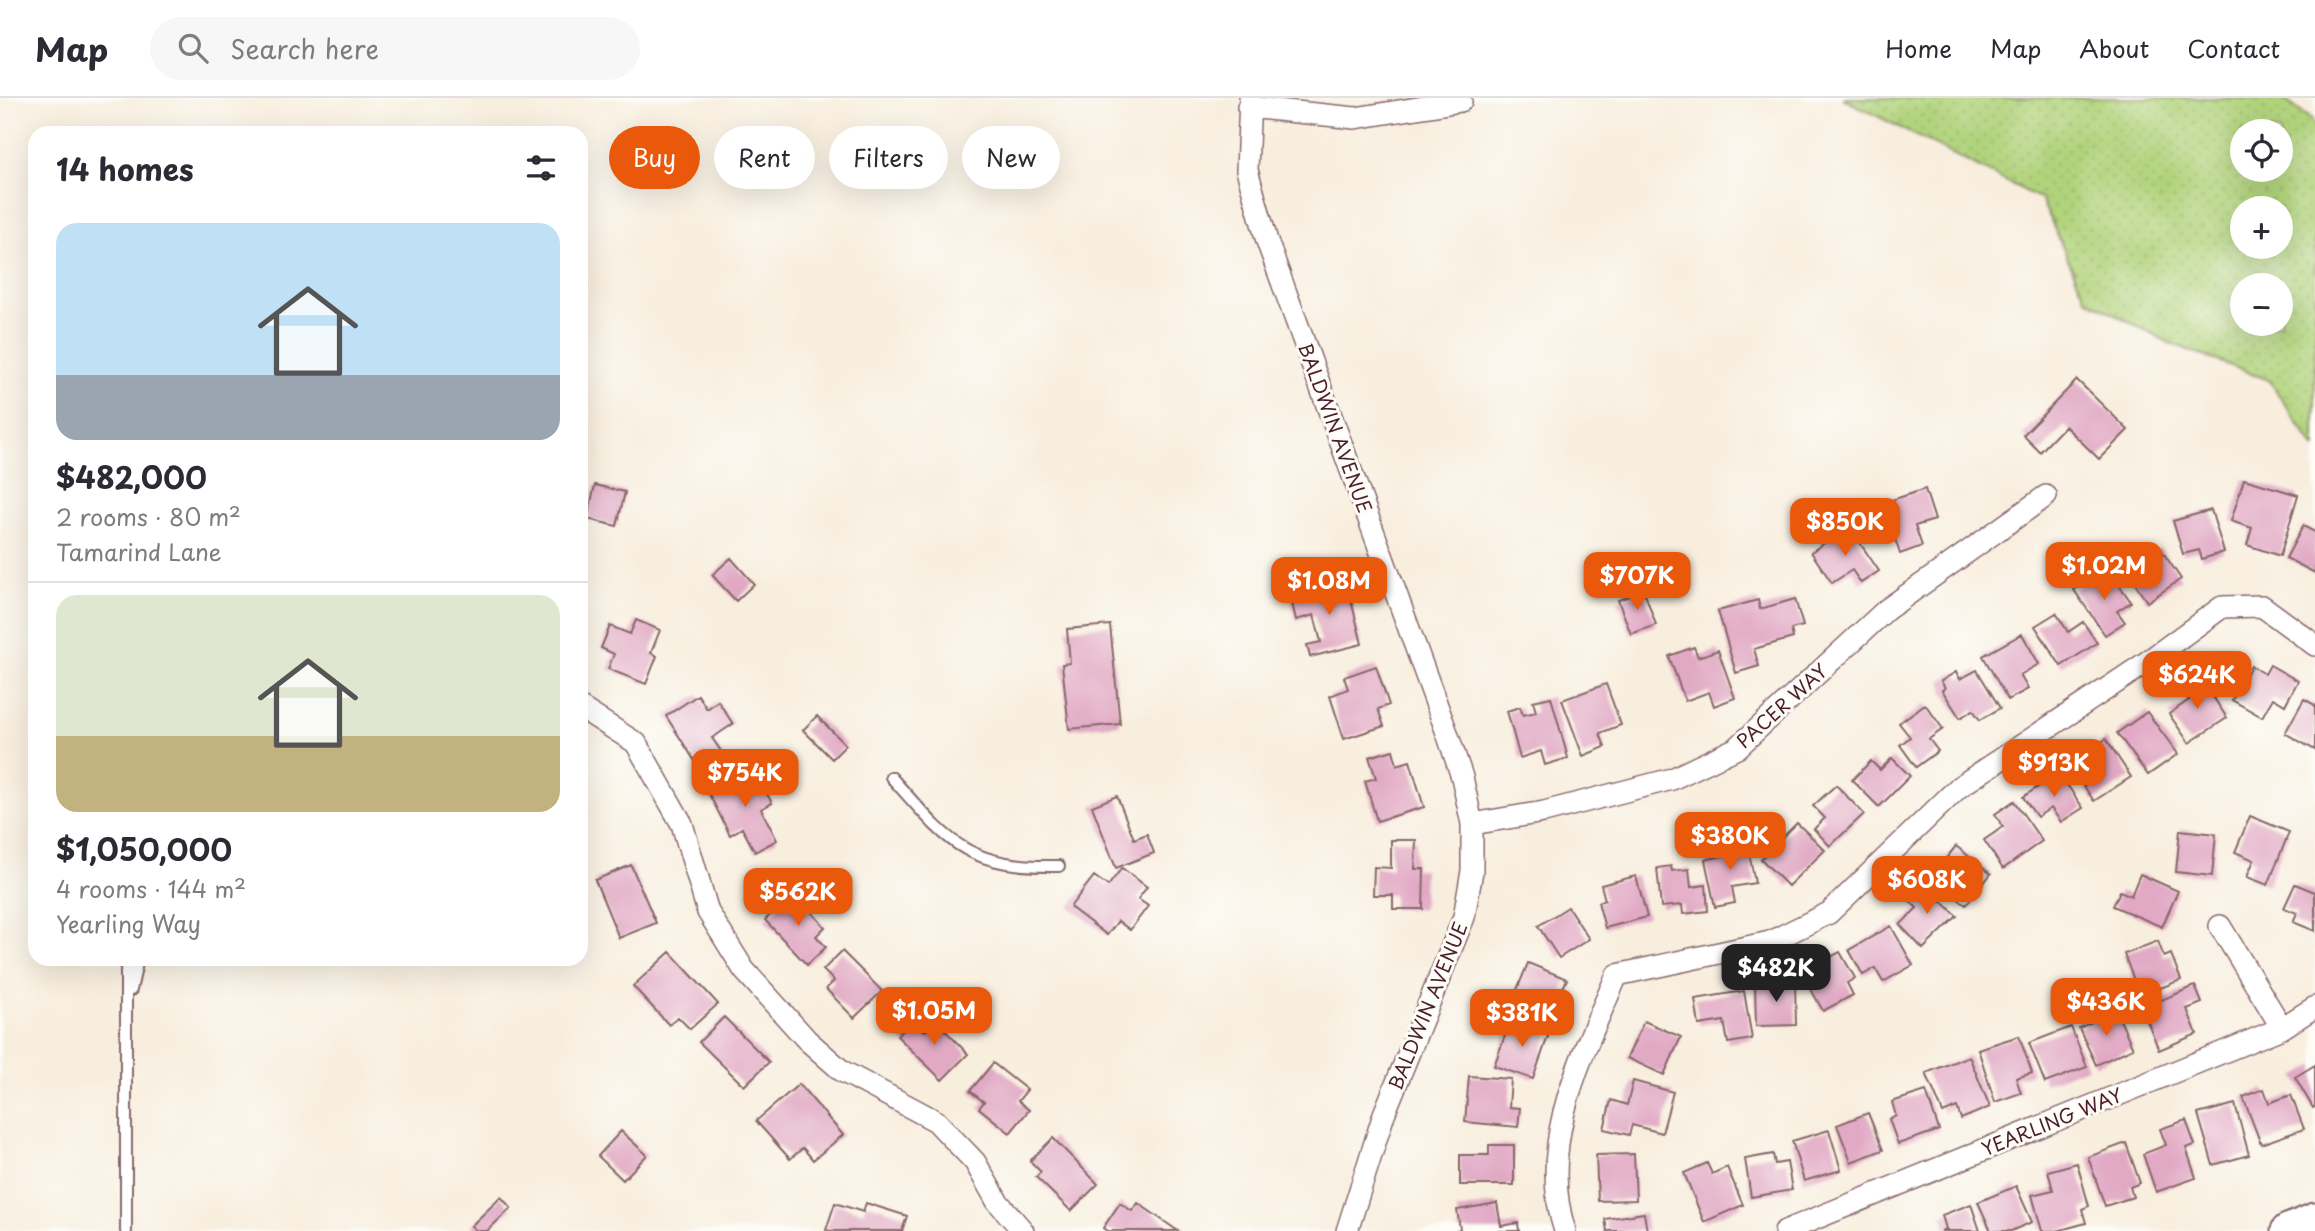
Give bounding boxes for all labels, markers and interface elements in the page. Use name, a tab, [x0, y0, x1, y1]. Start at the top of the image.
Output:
search box	[150, 17, 640, 80]
text: Map	[35, 23, 108, 73]
icon: search	[174, 29, 212, 67]
text: Search here	[230, 29, 379, 68]
text: Home	[1885, 30, 1952, 66]
text: Map	[1990, 30, 2041, 66]
text: About	[2079, 30, 2149, 66]
text: Contact	[2187, 30, 2280, 66]
map controls	[2230, 119, 2293, 336]
button: locate	[2230, 119, 2293, 182]
chip: Buy	[609, 126, 700, 189]
chip: Rent	[714, 126, 815, 189]
chip: Filters	[829, 126, 948, 189]
chip: New	[962, 126, 1060, 189]
text: 14 homes	[56, 146, 194, 191]
icon: filters	[522, 149, 560, 187]
button: +	[2230, 196, 2293, 259]
icon: home	[245, 268, 371, 394]
button: −	[2230, 273, 2293, 336]
street label: BALDWIN AVENUE	[1292, 339, 1380, 517]
text: $482,000	[56, 454, 207, 499]
pin: $850K	[1796, 498, 1894, 558]
text: 2 rooms · 80 m²	[56, 499, 241, 534]
text: $850K	[1806, 503, 1884, 538]
text: Tamarind Lane	[56, 534, 222, 569]
pin: $1.02M	[2047, 542, 2161, 602]
text: $1.02M	[2062, 547, 2146, 582]
pin: $707K	[1588, 552, 1686, 612]
text: $707K	[1600, 557, 1674, 592]
pin: $1.08M	[1272, 558, 1386, 617]
text: $1.08M	[1287, 562, 1371, 597]
icon: home	[245, 640, 371, 766]
pin: $624K	[2148, 652, 2246, 711]
text: $624K	[2158, 656, 2236, 691]
street label: PACER WAY	[1729, 657, 1833, 754]
pin: $913K	[2005, 740, 2103, 799]
text: $913K	[2018, 744, 2090, 779]
pin: $754K	[696, 750, 794, 809]
text: $754K	[708, 754, 782, 789]
pin: $380K	[1681, 812, 1779, 872]
text: $380K	[1691, 817, 1769, 852]
text: $1,050,000	[56, 826, 232, 871]
pin: $608K	[1878, 856, 1976, 916]
text: $608K	[1888, 861, 1966, 896]
pin: $562K	[749, 868, 847, 928]
text: 4 rooms · 144 m²	[56, 871, 246, 906]
text: $562K	[759, 873, 837, 908]
text: Yearling Way	[56, 906, 201, 941]
street label: BALDWIN AVENUE	[1381, 917, 1474, 1094]
pin: $482K	[1727, 944, 1825, 1004]
text: $482K	[1738, 949, 1814, 984]
pin: $436K	[2057, 978, 2155, 1038]
text: $436K	[2067, 983, 2145, 1018]
pin: $1.05M	[877, 988, 991, 1047]
pin: $381K	[1473, 990, 1571, 1049]
text: $1.05M	[892, 992, 976, 1027]
text: $381K	[1486, 994, 1558, 1029]
street label: YEARLING WAY	[1977, 1080, 2126, 1162]

